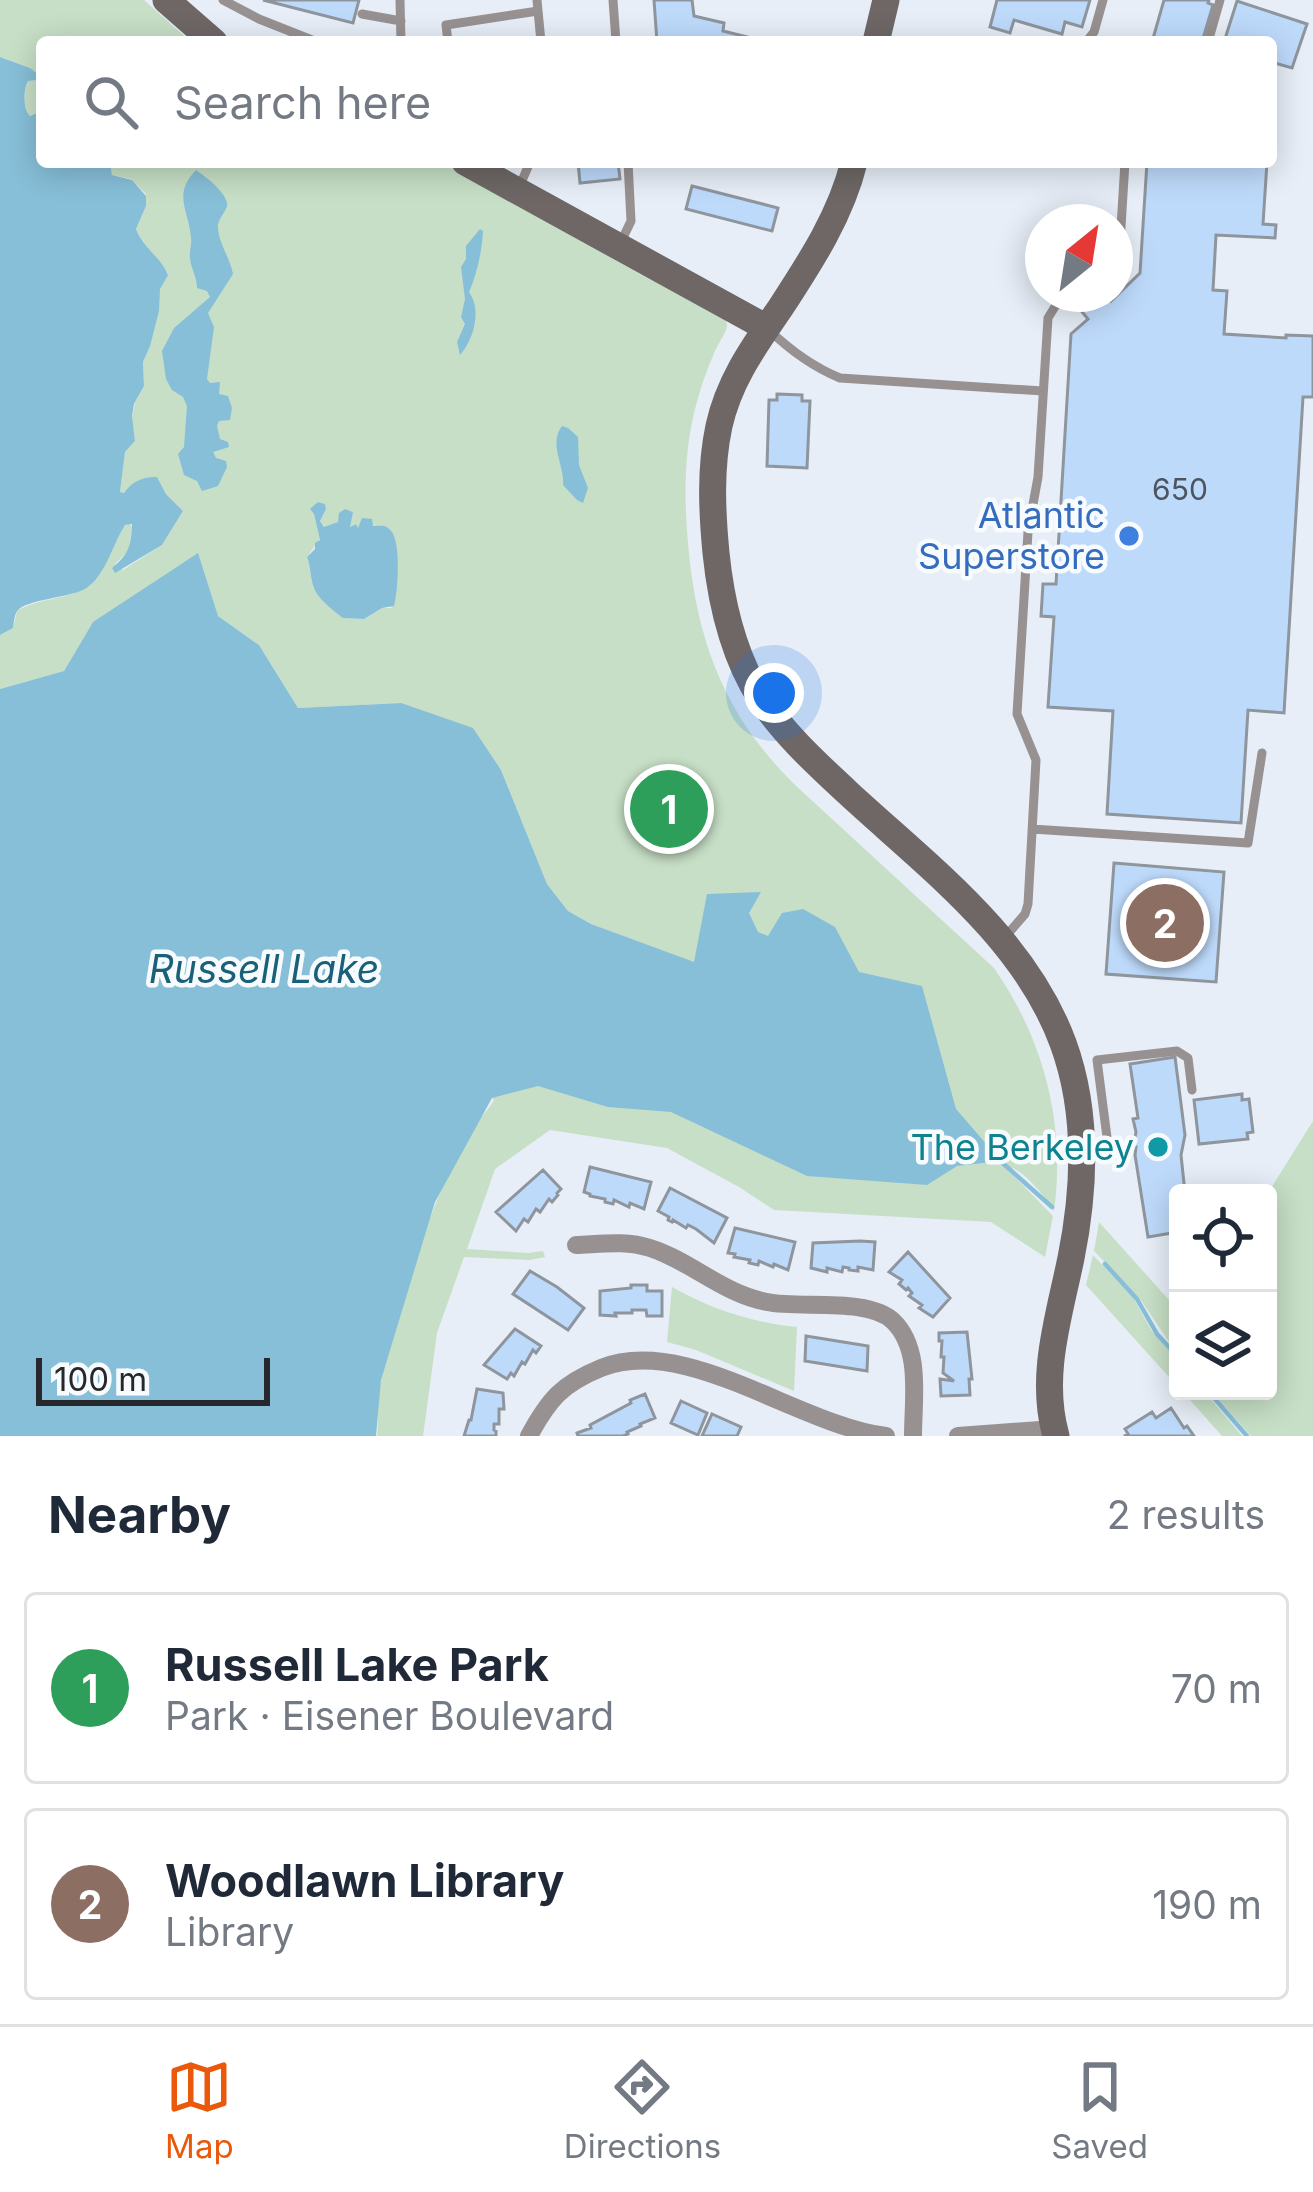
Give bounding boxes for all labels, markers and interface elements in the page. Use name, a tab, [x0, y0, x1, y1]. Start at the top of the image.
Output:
search box	[36, 36, 1277, 168]
icon: search	[78, 69, 144, 135]
text: Search here	[174, 75, 431, 130]
north arrow	[1025, 204, 1133, 312]
house number: 650	[1152, 471, 1208, 507]
place label: Atlantic Superstore	[918, 493, 1105, 578]
marker: Atlantic Superstore	[1116, 523, 1142, 549]
your location	[744, 663, 804, 723]
pin: 1	[630, 764, 708, 854]
pin: 2	[1126, 878, 1204, 968]
water label: Russell Lake	[149, 945, 379, 992]
place label: The Berkeley	[911, 1125, 1134, 1169]
marker: The Berkeley	[1145, 1134, 1171, 1160]
map controls	[1169, 1184, 1277, 1400]
button: locate	[1169, 1184, 1277, 1292]
button: layers	[1169, 1292, 1277, 1400]
scale bar	[36, 1352, 270, 1405]
text: 100 m	[54, 1359, 147, 1399]
text: Nearby	[48, 1484, 231, 1545]
text: 2 results	[1107, 1491, 1265, 1538]
text: Russell Lake Park	[165, 1637, 549, 1692]
text: 1	[82, 1665, 98, 1712]
text: 70 m	[1171, 1665, 1262, 1712]
text: Park · Eisener Boulevard	[165, 1692, 614, 1739]
text: Woodlawn Library	[165, 1853, 564, 1908]
text: 2	[78, 1881, 102, 1928]
text: 190 m	[1152, 1881, 1262, 1928]
text: Library	[165, 1908, 294, 1955]
tab: Map	[165, 2054, 234, 2166]
tab: Directions	[564, 2054, 721, 2166]
tab: Saved	[1051, 2054, 1148, 2166]

